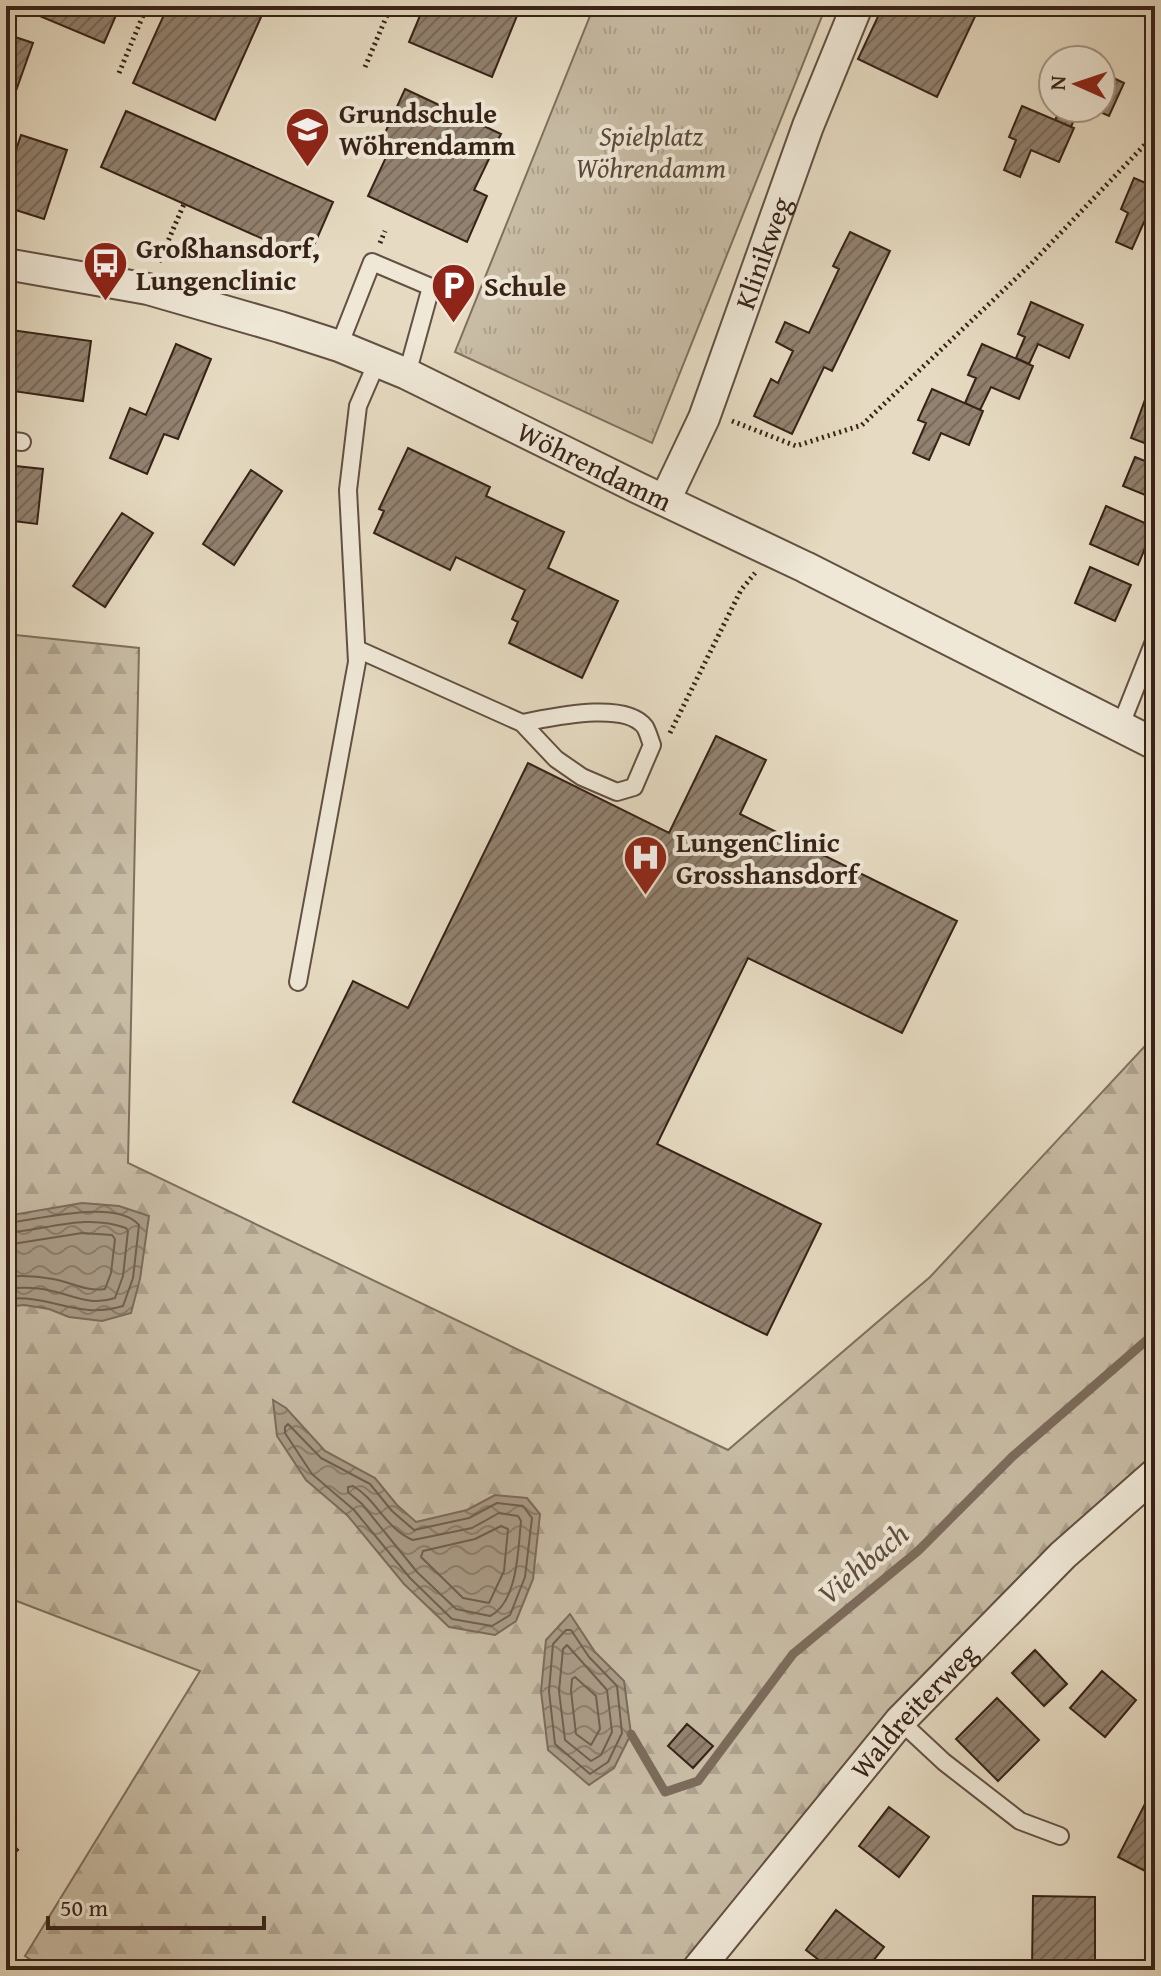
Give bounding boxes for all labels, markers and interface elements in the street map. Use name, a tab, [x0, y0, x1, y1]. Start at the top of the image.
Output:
north arrow	[1037, 44, 1117, 124]
text: N	[1041, 74, 1073, 91]
place label: Grundschule Wöhrendamm	[339, 92, 515, 165]
school or university icon: Grundschule Wöhrendamm	[284, 105, 332, 168]
park label: Spielplatz Wöhrendamm	[576, 115, 726, 188]
street label: Klinikweg	[723, 191, 801, 315]
place label: Großhansdorf, Lungenclinic	[136, 227, 320, 300]
bus stop icon: Großhansdorf, Lungenclinic	[81, 240, 129, 303]
parking icon: Schule	[429, 262, 477, 325]
place label: Schule	[484, 265, 566, 306]
street label: Wöhrendamm	[510, 411, 679, 521]
place label: LungenClinic Grosshansdorf	[676, 821, 861, 894]
hospital icon: LungenClinic Grosshansdorf	[621, 834, 669, 897]
water label: Viehbach	[807, 1512, 918, 1615]
street label: Waldreiterweg	[840, 1633, 986, 1787]
scale bar	[48, 1880, 264, 1930]
text: 50 m	[60, 1890, 108, 1925]

